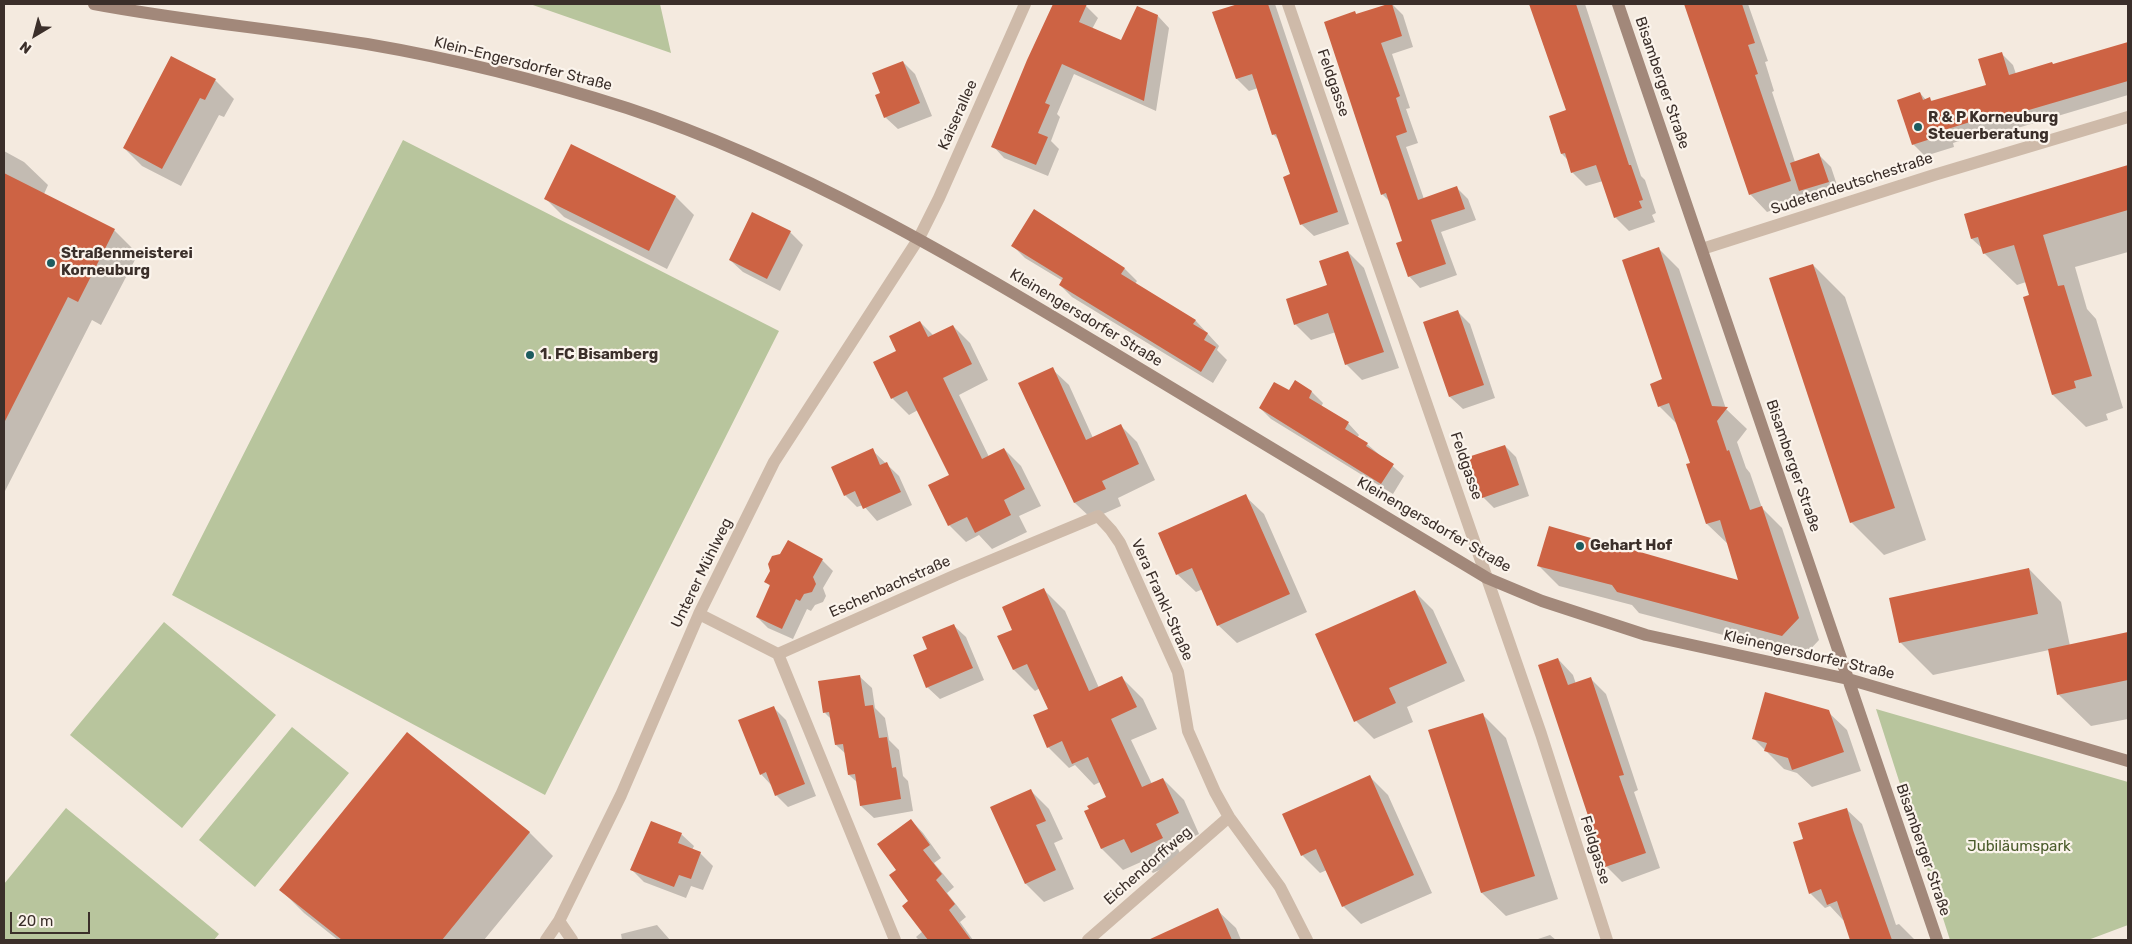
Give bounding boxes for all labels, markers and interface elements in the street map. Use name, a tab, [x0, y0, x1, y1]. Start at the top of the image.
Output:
north arrow	[10, 10, 60, 60]
street label: Bisamberger Straße	[1631, 14, 1693, 152]
street label: Klein-Engersdorfer Straße	[432, 33, 614, 95]
text: N	[17, 38, 35, 57]
street label: Feldgasse	[1313, 47, 1353, 119]
street label: Kaiserallee	[935, 77, 981, 153]
place label: R & P Korneuburg Steuerberatung	[1928, 109, 2058, 144]
marker: R & P Korneuburg Steuerberatung	[1912, 121, 1924, 133]
street label: Sudetendeutschestraße	[1769, 149, 1935, 219]
place label: Straßenmeisterei Korneuburg	[61, 245, 193, 280]
marker: Straßenmeisterei Korneuburg	[45, 257, 57, 269]
street label: Kleinengersdorfer Straße	[1006, 265, 1166, 371]
place label: 1. FC Bisamberg	[540, 346, 658, 364]
marker: 1. FC Bisamberg	[524, 349, 536, 361]
street label: Bisamberger Straße	[1762, 397, 1824, 535]
street label: Feldgasse	[1446, 430, 1486, 502]
street label: Kleinengersdorfer Straße	[1354, 473, 1514, 577]
street label: Unterer Mühlweg	[668, 515, 736, 631]
street label: Vera Frankl-Straße	[1127, 536, 1197, 664]
place label: Gehart Hof	[1590, 537, 1672, 555]
marker: Gehart Hof	[1574, 540, 1586, 552]
street label: Eschenbachstraße	[827, 552, 953, 622]
street label: Kleinengersdorfer Straße	[1722, 627, 1896, 683]
street label: Bisamberger Straße	[1892, 781, 1954, 919]
street label: Feldgasse	[1576, 814, 1614, 886]
street label: Eichendorffweg	[1100, 823, 1196, 909]
park label: Jubiläumspark	[1967, 838, 2071, 856]
scale bar	[12, 902, 92, 934]
text: 20 m	[18, 912, 53, 930]

